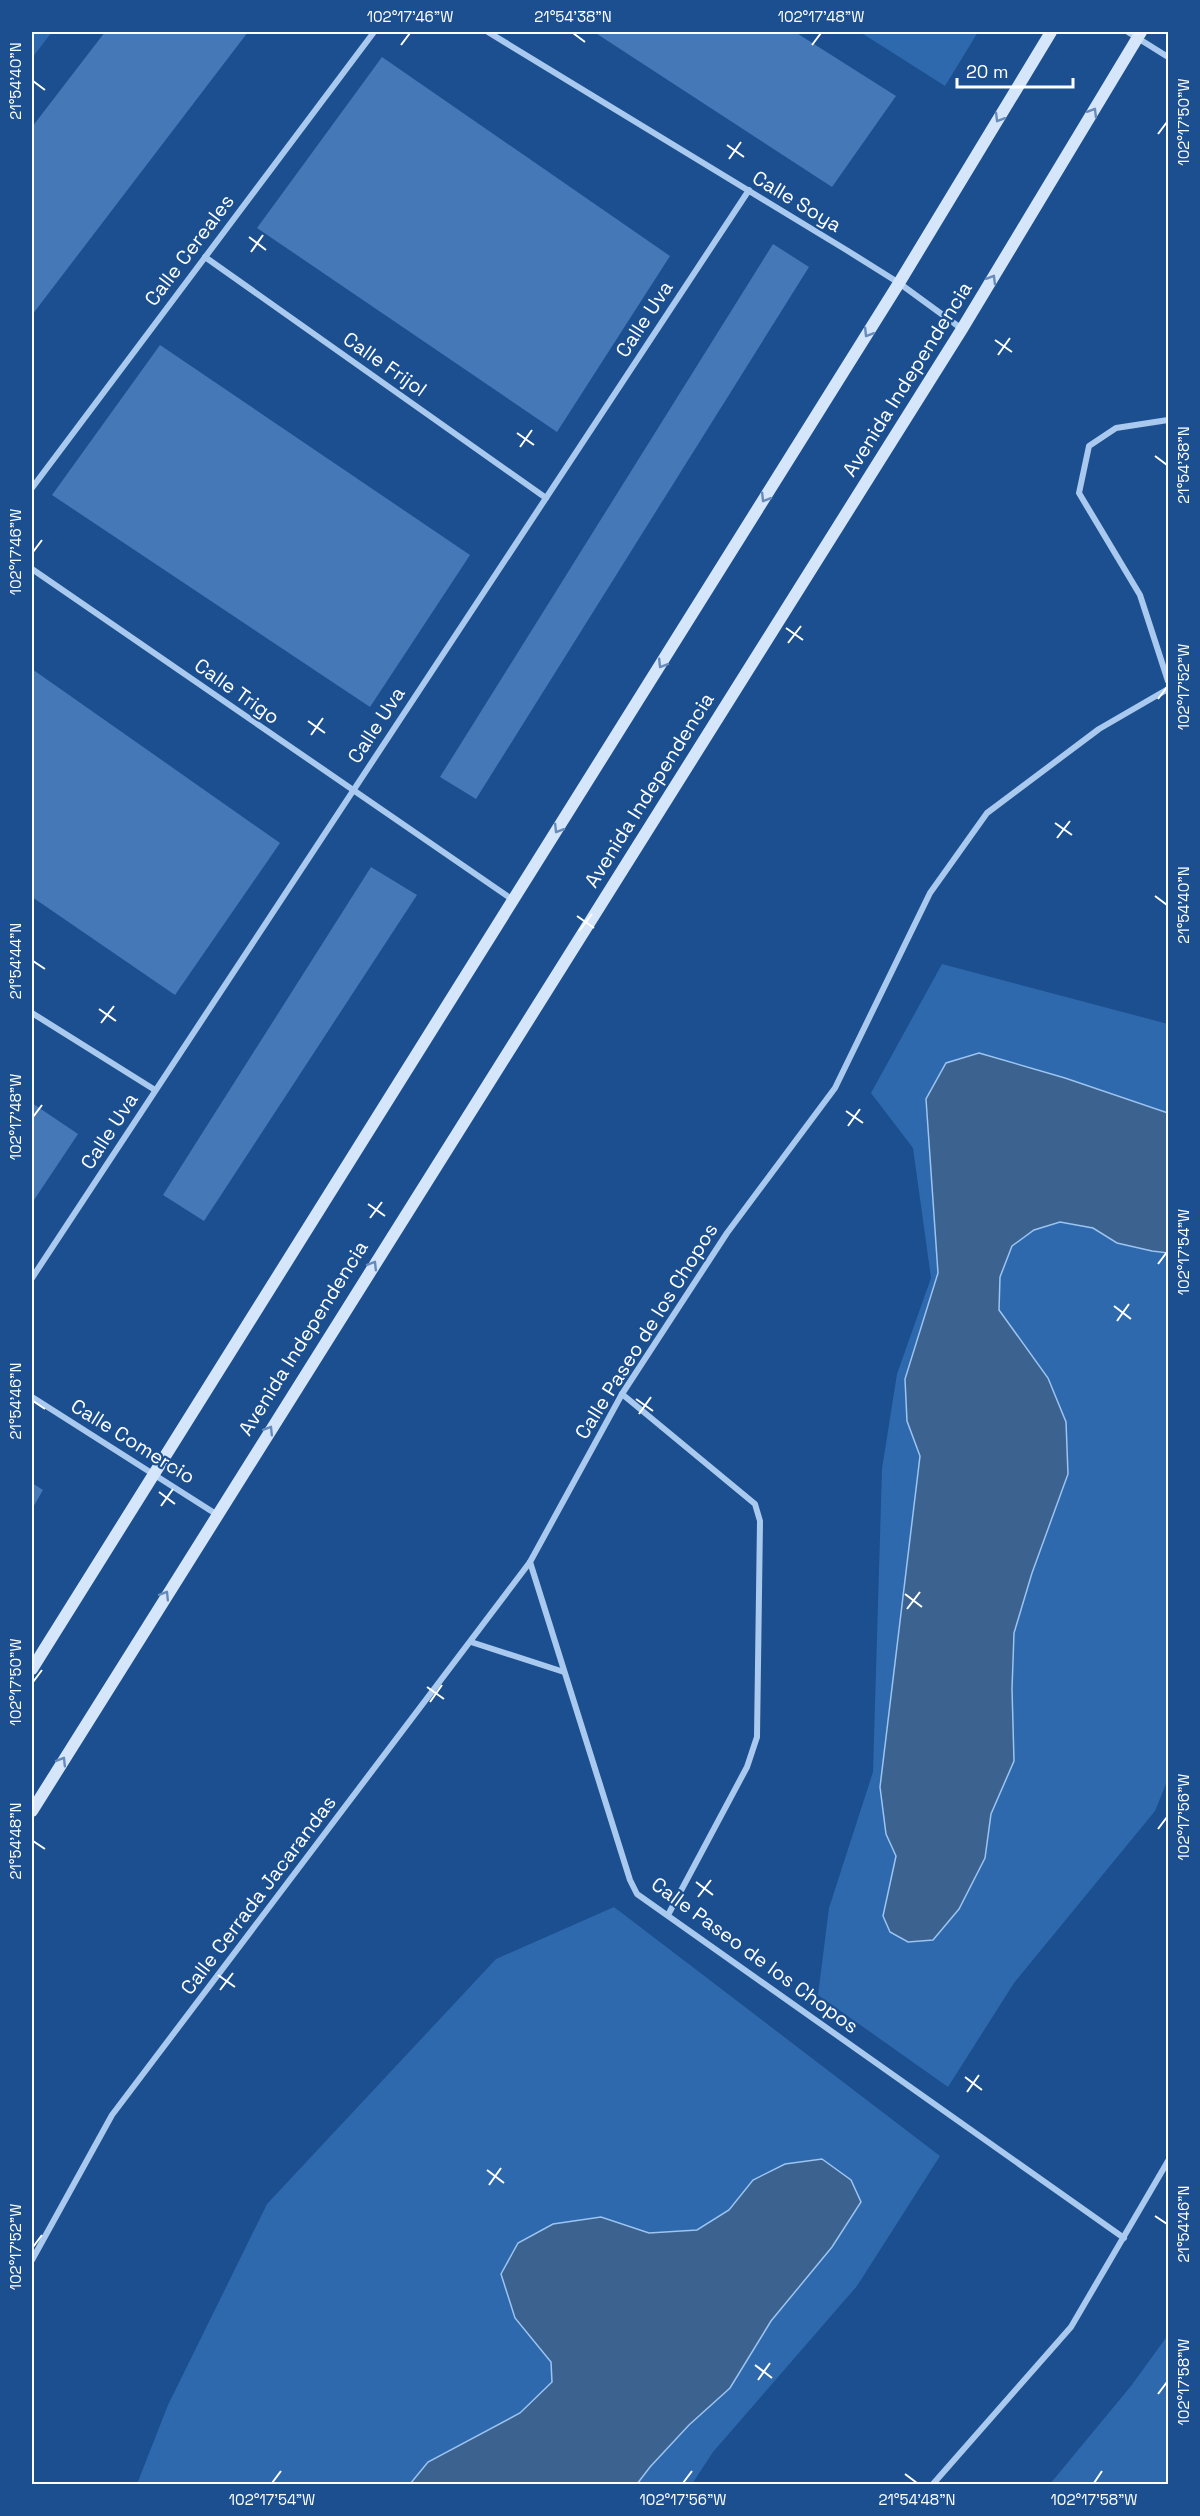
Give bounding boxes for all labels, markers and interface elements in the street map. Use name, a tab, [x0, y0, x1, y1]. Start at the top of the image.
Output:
text: 102°17'46"W	[367, 7, 453, 26]
text: 21°54'38"N	[534, 7, 612, 26]
text: 102°17'48"W	[778, 7, 864, 26]
text: 21°54'40"N	[6, 42, 25, 120]
scale bar	[957, 51, 1072, 89]
text: 20 m	[966, 60, 1009, 83]
text: 102°17'50"W	[1174, 78, 1193, 166]
one-way arrow	[1086, 108, 1097, 118]
one-way arrow	[994, 112, 1006, 122]
street label: Calle Soya	[748, 164, 846, 238]
street label: Calle Cereales	[138, 189, 240, 311]
one-way arrow	[985, 275, 997, 285]
street label: Calle Uva	[610, 276, 678, 362]
street label: Avenida Independencia	[836, 277, 978, 481]
street label: Calle Frijol	[338, 326, 432, 402]
one-way arrow	[864, 327, 876, 337]
text: 21°54'38"N	[1174, 426, 1193, 504]
one-way arrow	[761, 492, 773, 502]
text: 102°17'46"W	[6, 509, 25, 595]
text: 102°17'52"W	[1174, 644, 1193, 730]
street label: Calle Trigo	[189, 652, 285, 730]
one-way arrow	[658, 657, 669, 668]
street label: Calle Uva	[342, 682, 410, 768]
street label: Avenida Independencia	[578, 688, 720, 892]
one-way arrow	[554, 823, 566, 833]
text: 21°54'40"N	[1174, 866, 1193, 944]
text: 21°54'44"N	[6, 923, 25, 999]
text: 102°17'48"W	[6, 1074, 25, 1160]
street label: Calle Uva	[75, 1088, 143, 1174]
text: 102°17'54"W	[1174, 1209, 1193, 1295]
street label: Calle Paseo de los Chopos	[569, 1218, 723, 1444]
street label: Avenida Independencia	[232, 1236, 374, 1440]
one-way arrow	[365, 1261, 377, 1271]
text: 21°54'46"N	[6, 1363, 25, 1439]
street label: Calle Comercio	[66, 1392, 200, 1490]
one-way arrow	[261, 1426, 273, 1436]
one-way arrow	[158, 1591, 170, 1601]
text: 102°17'50"W	[6, 1638, 25, 1726]
one-way arrow	[55, 1757, 67, 1767]
text: 102°17'56"W	[1174, 1774, 1193, 1860]
street label: Calle Cerrada Jacarandas	[174, 1790, 342, 2000]
text: 21°54'48"N	[6, 1802, 25, 1880]
street label: Calle Paseo de los Chopos	[646, 1871, 864, 2039]
text: 21°54'46"N	[1174, 2186, 1193, 2262]
text: 102°17'52"W	[6, 2204, 25, 2290]
text: 102°17'58"W	[1174, 2339, 1193, 2425]
text: 102°17'54"W	[229, 2490, 315, 2509]
text: 102°17'56"W	[640, 2490, 726, 2509]
text: 21°54'48"N	[878, 2490, 956, 2509]
text: 102°17'58"W	[1051, 2490, 1137, 2509]

